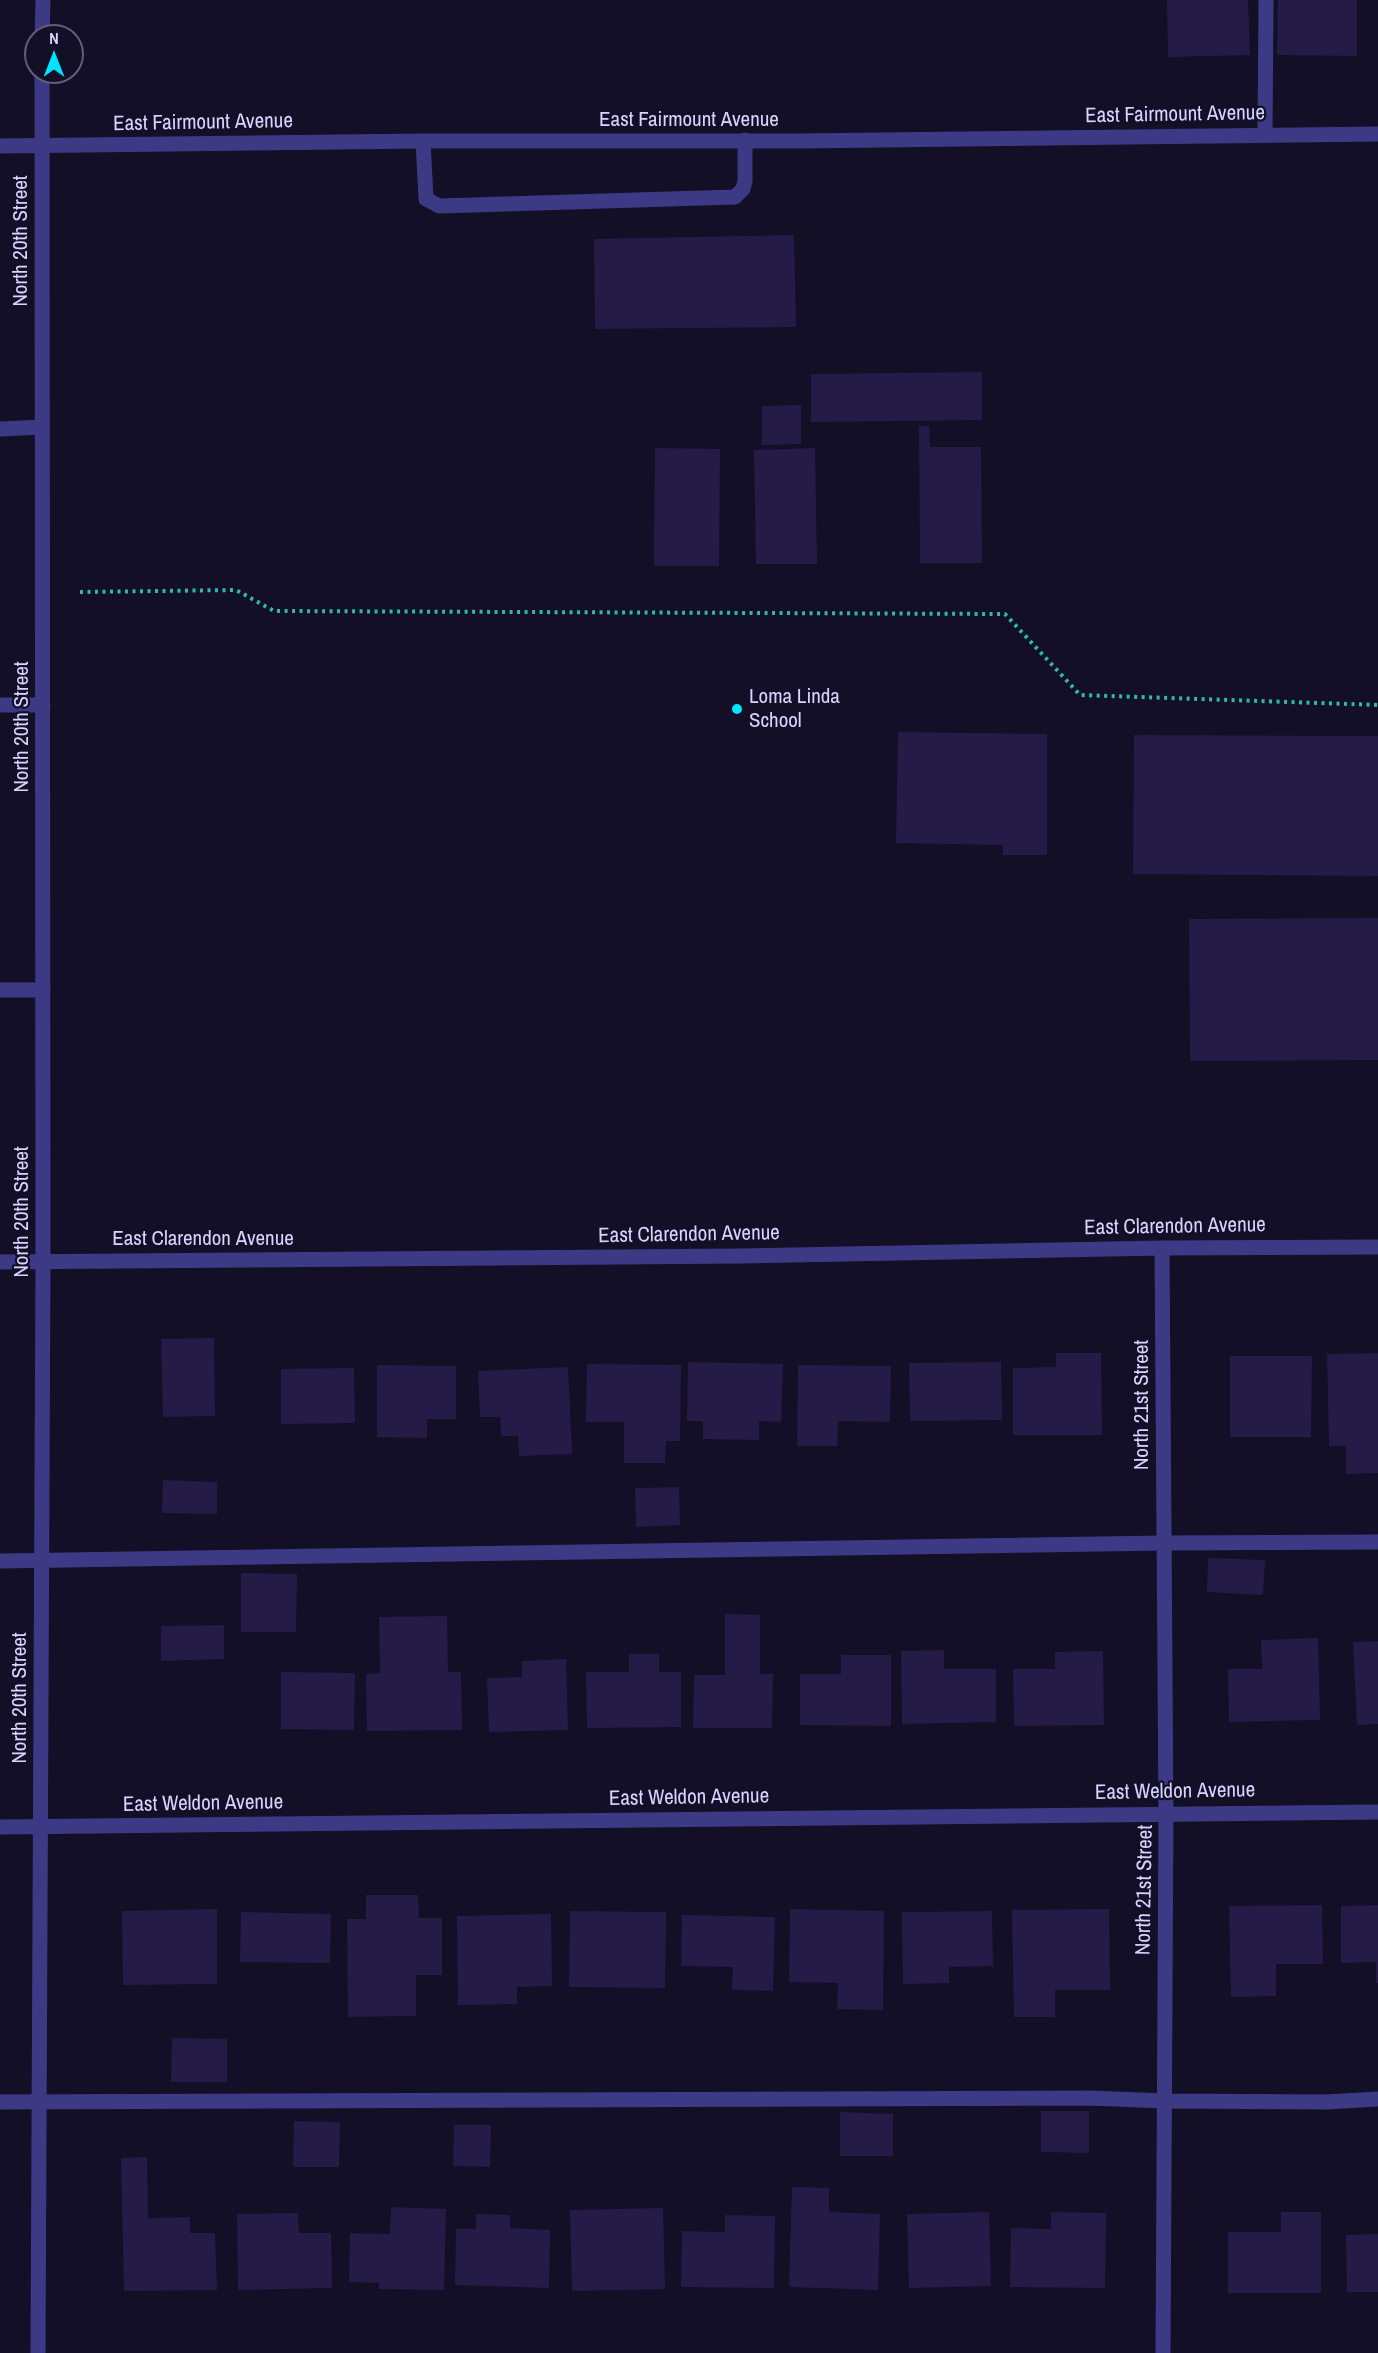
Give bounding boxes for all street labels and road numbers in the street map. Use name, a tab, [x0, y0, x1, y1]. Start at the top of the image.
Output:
street label: East Fairmount Avenue	[1085, 101, 1265, 129]
street label: East Fairmount Avenue	[599, 107, 779, 133]
street label: East Fairmount Avenue	[113, 109, 293, 137]
street label: North 20th Street	[8, 175, 34, 307]
street label: North 20th Street	[9, 661, 35, 793]
street label: North 20th Street	[9, 1146, 35, 1278]
street label: East Clarendon Avenue	[1084, 1213, 1266, 1241]
street label: East Clarendon Avenue	[598, 1221, 780, 1249]
street label: East Clarendon Avenue	[112, 1226, 294, 1252]
street label: North 21st Street	[1129, 1340, 1155, 1470]
street label: North 20th Street	[7, 1632, 33, 1764]
street label: East Weldon Avenue	[1095, 1778, 1255, 1806]
street label: East Weldon Avenue	[609, 1784, 769, 1812]
street label: East Weldon Avenue	[123, 1790, 283, 1818]
street label: North 21st Street	[1131, 1825, 1159, 1955]

